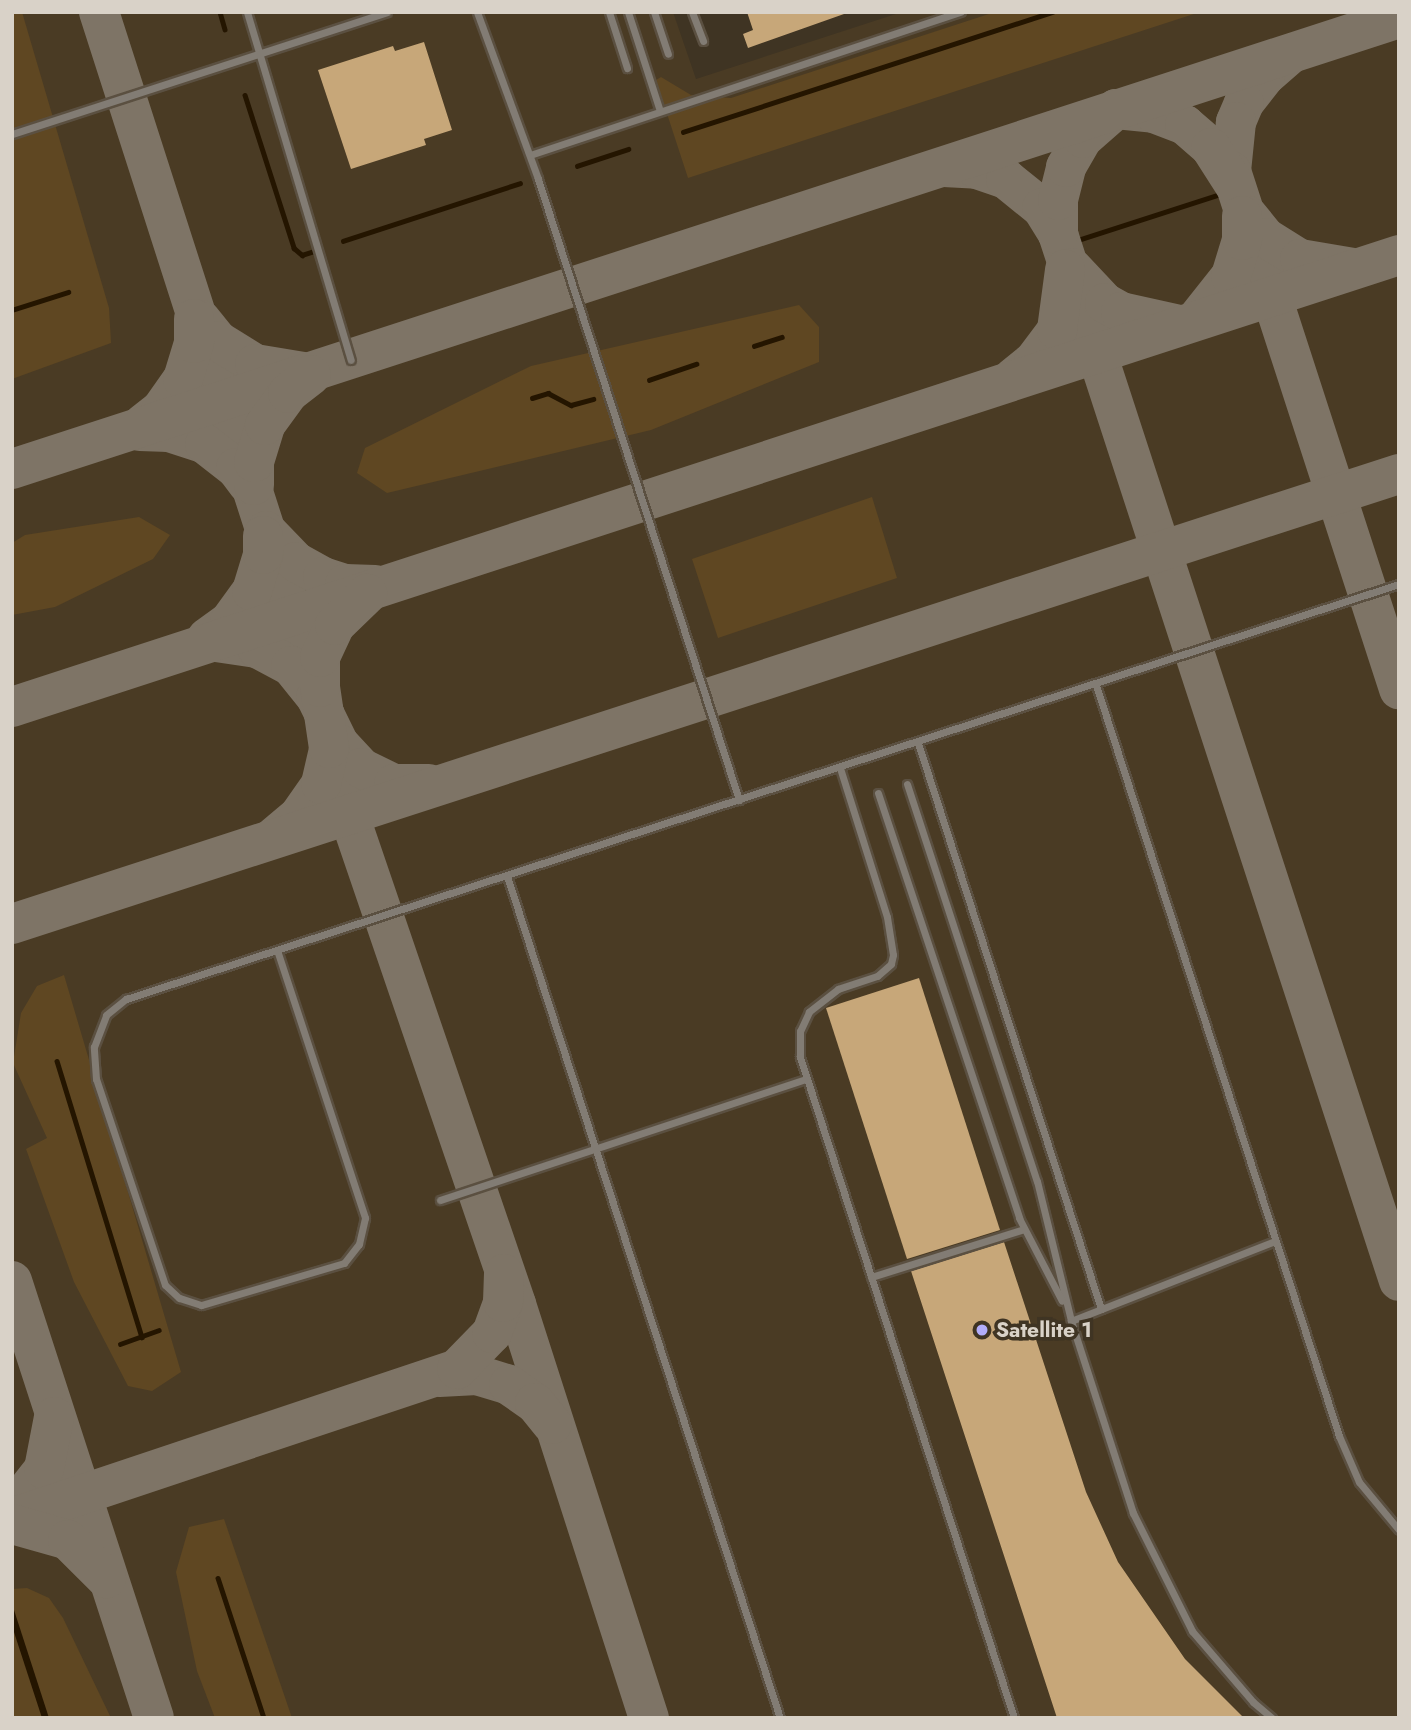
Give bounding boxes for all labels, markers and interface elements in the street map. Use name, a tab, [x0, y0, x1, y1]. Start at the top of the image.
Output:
place label: Satellite 1	[996, 1317, 1092, 1343]
marker: Satellite 1	[974, 1322, 990, 1338]

